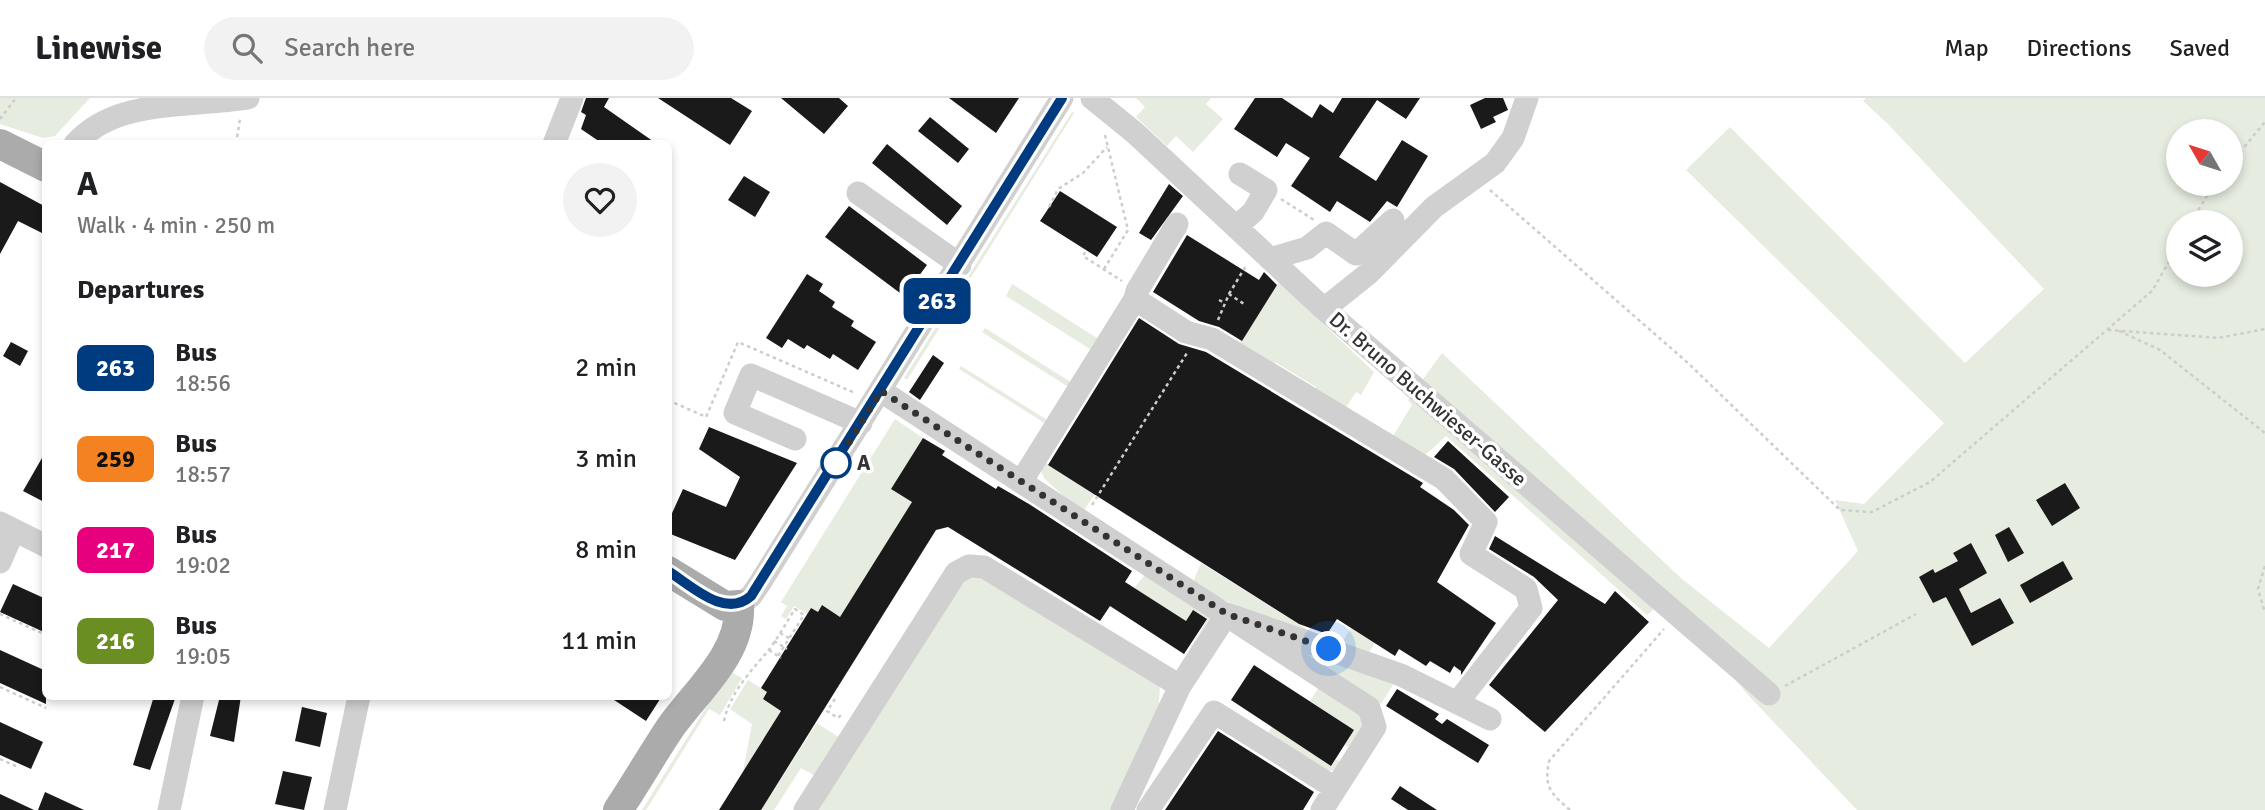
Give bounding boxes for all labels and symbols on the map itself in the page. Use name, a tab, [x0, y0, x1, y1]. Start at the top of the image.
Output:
north arrow	[2166, 119, 2244, 196]
line badge: 263	[897, 278, 977, 324]
street label: Dr. Bruno Buchwieser-Gasse	[1324, 306, 1532, 492]
marker: A	[821, 448, 851, 478]
place label: A	[857, 450, 871, 476]
your location	[1311, 631, 1346, 666]

